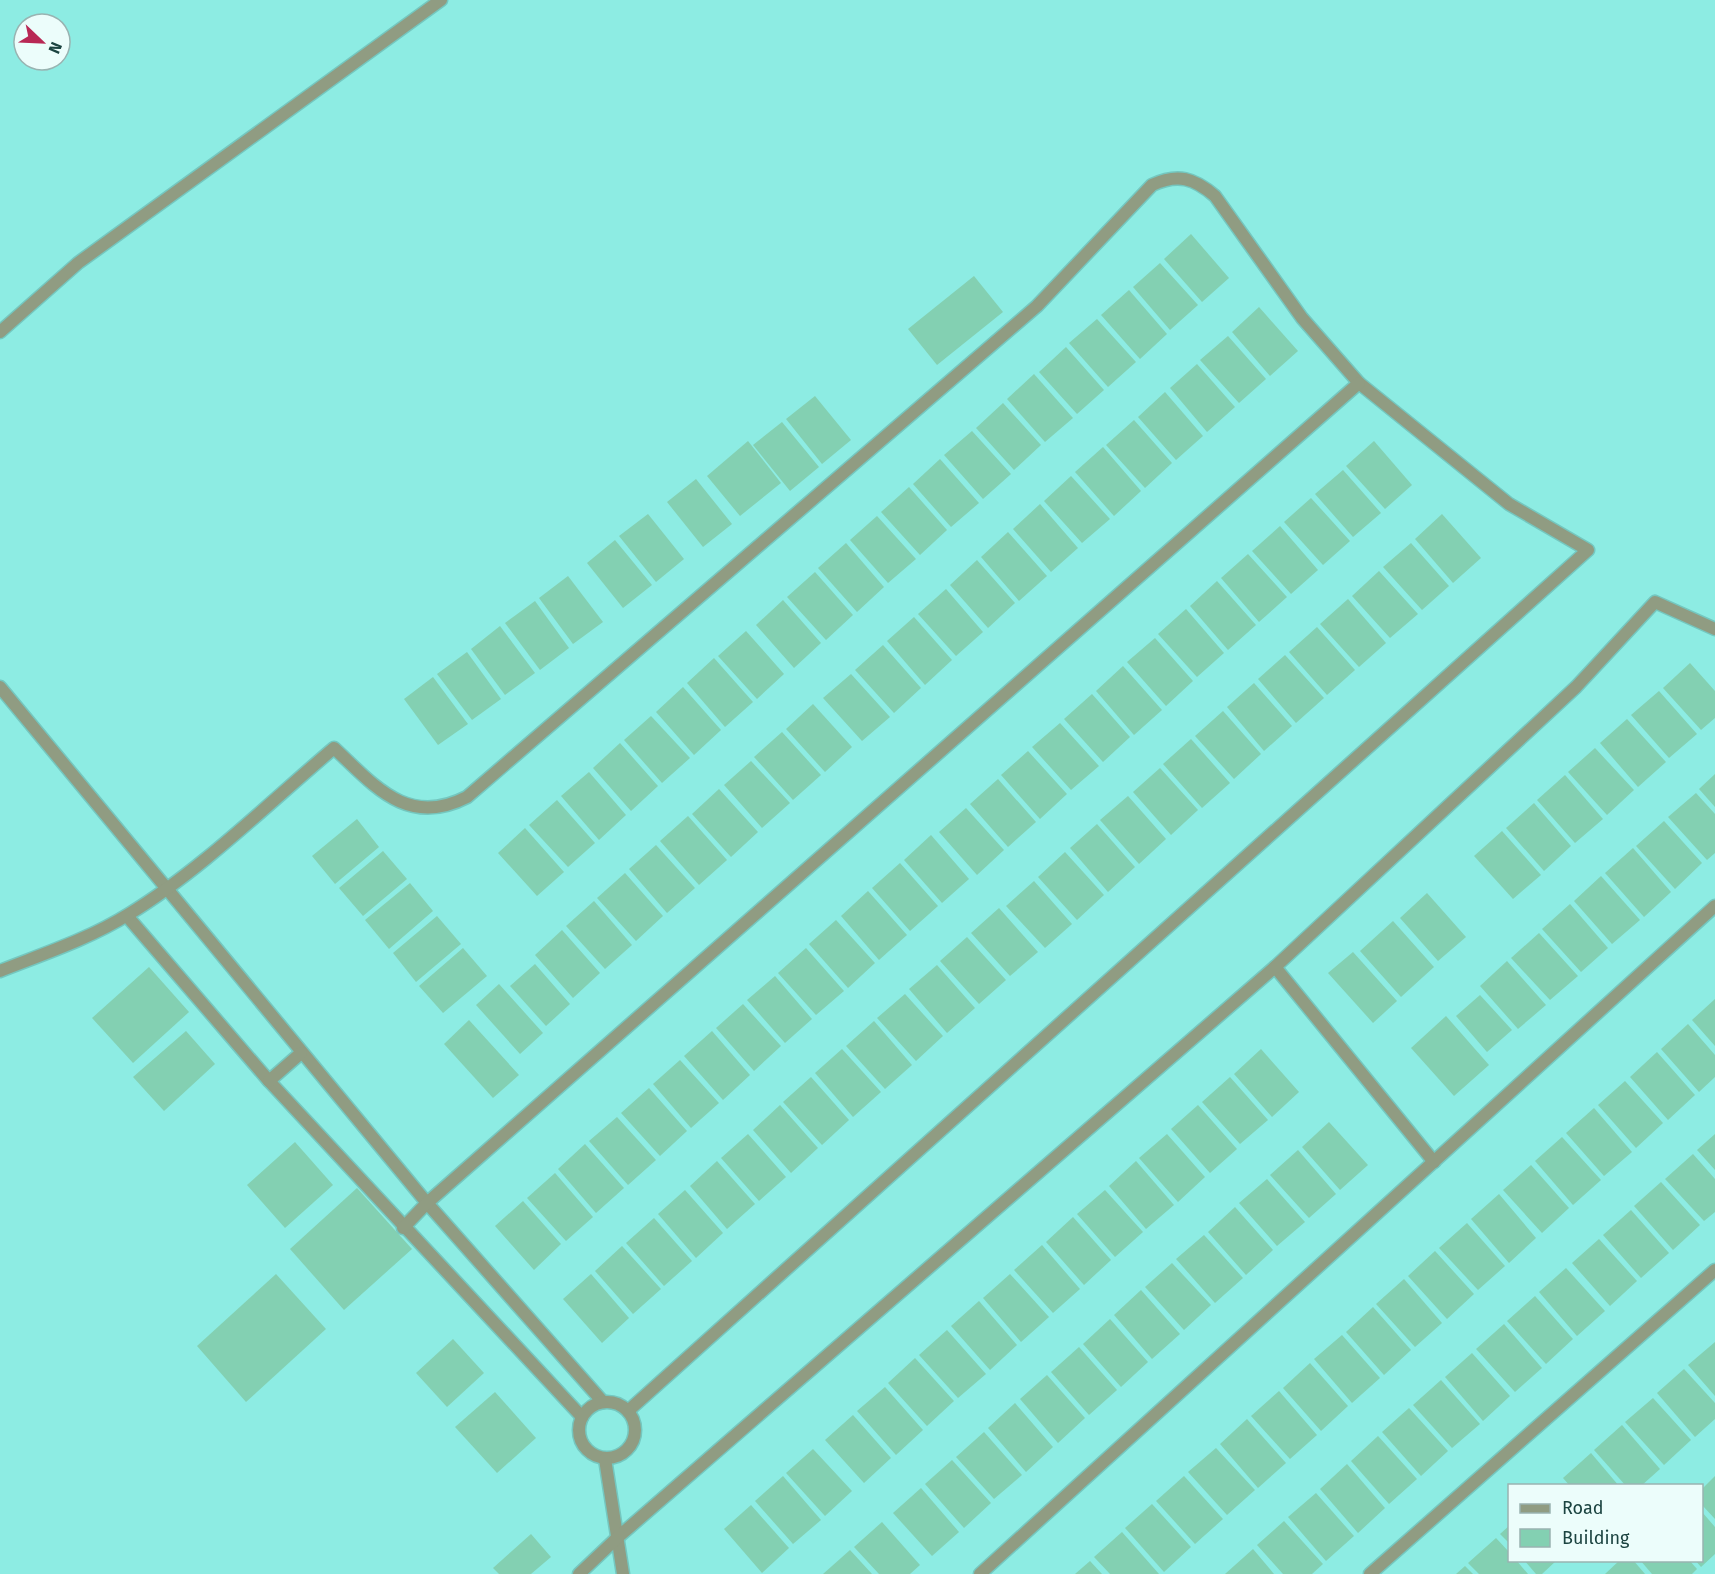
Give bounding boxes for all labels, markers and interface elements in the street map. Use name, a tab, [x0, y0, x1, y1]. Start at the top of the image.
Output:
north arrow	[12, 12, 72, 72]
text: N	[45, 39, 66, 56]
legend	[1508, 1484, 1703, 1562]
text: Road	[1562, 1497, 1604, 1519]
text: Building	[1562, 1527, 1630, 1549]

